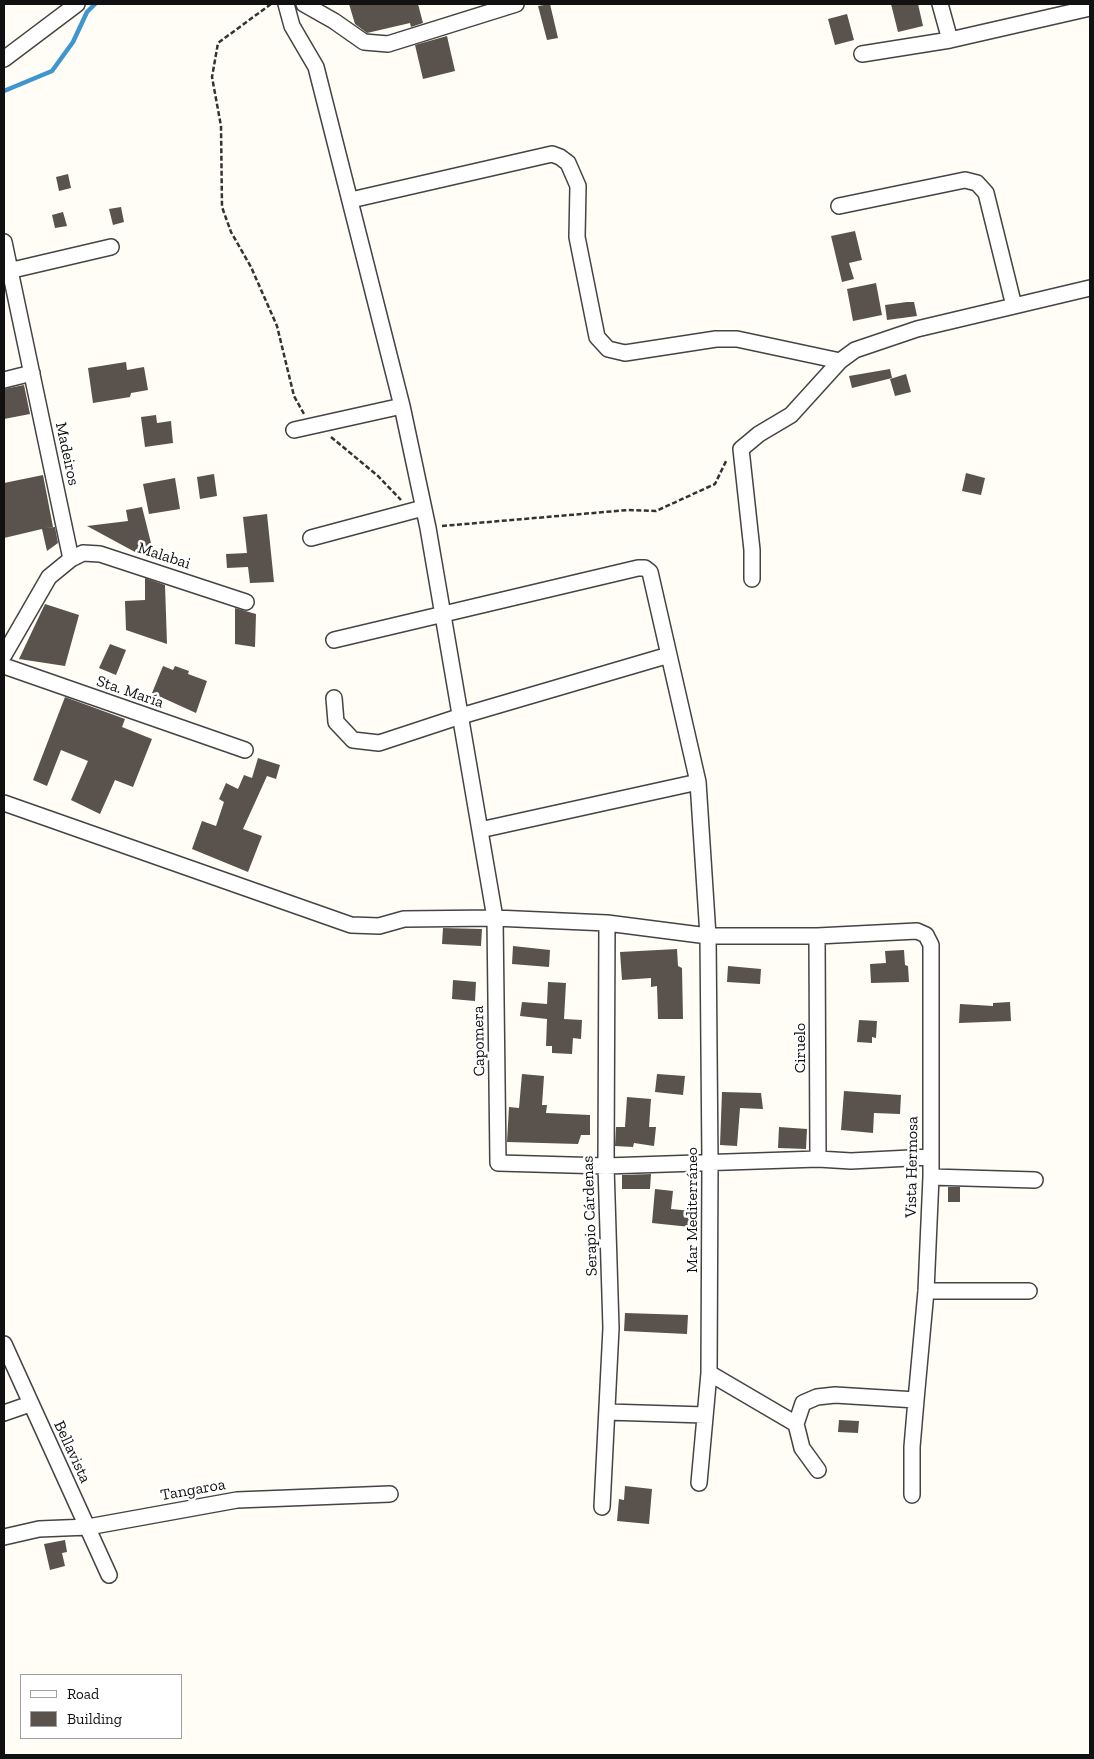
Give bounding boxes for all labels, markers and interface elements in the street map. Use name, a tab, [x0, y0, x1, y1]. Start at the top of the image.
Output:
street label: Madeiros	[51, 421, 83, 487]
street label: Malabai	[135, 538, 193, 574]
street label: Sta. María	[94, 672, 166, 712]
street label: Capomera	[469, 1005, 489, 1077]
street label: Ciruelo	[790, 1023, 810, 1073]
street label: Vista Hermosa	[902, 1116, 922, 1218]
street label: Mar Mediterráneo	[682, 1147, 702, 1273]
street label: Serapio Cárdenas	[578, 1155, 602, 1277]
street label: Bellavista	[49, 1418, 95, 1486]
street label: Tangaroa	[159, 1475, 227, 1505]
legend	[20, 1674, 182, 1739]
text: Road	[67, 1685, 99, 1703]
text: Building	[67, 1710, 122, 1728]

